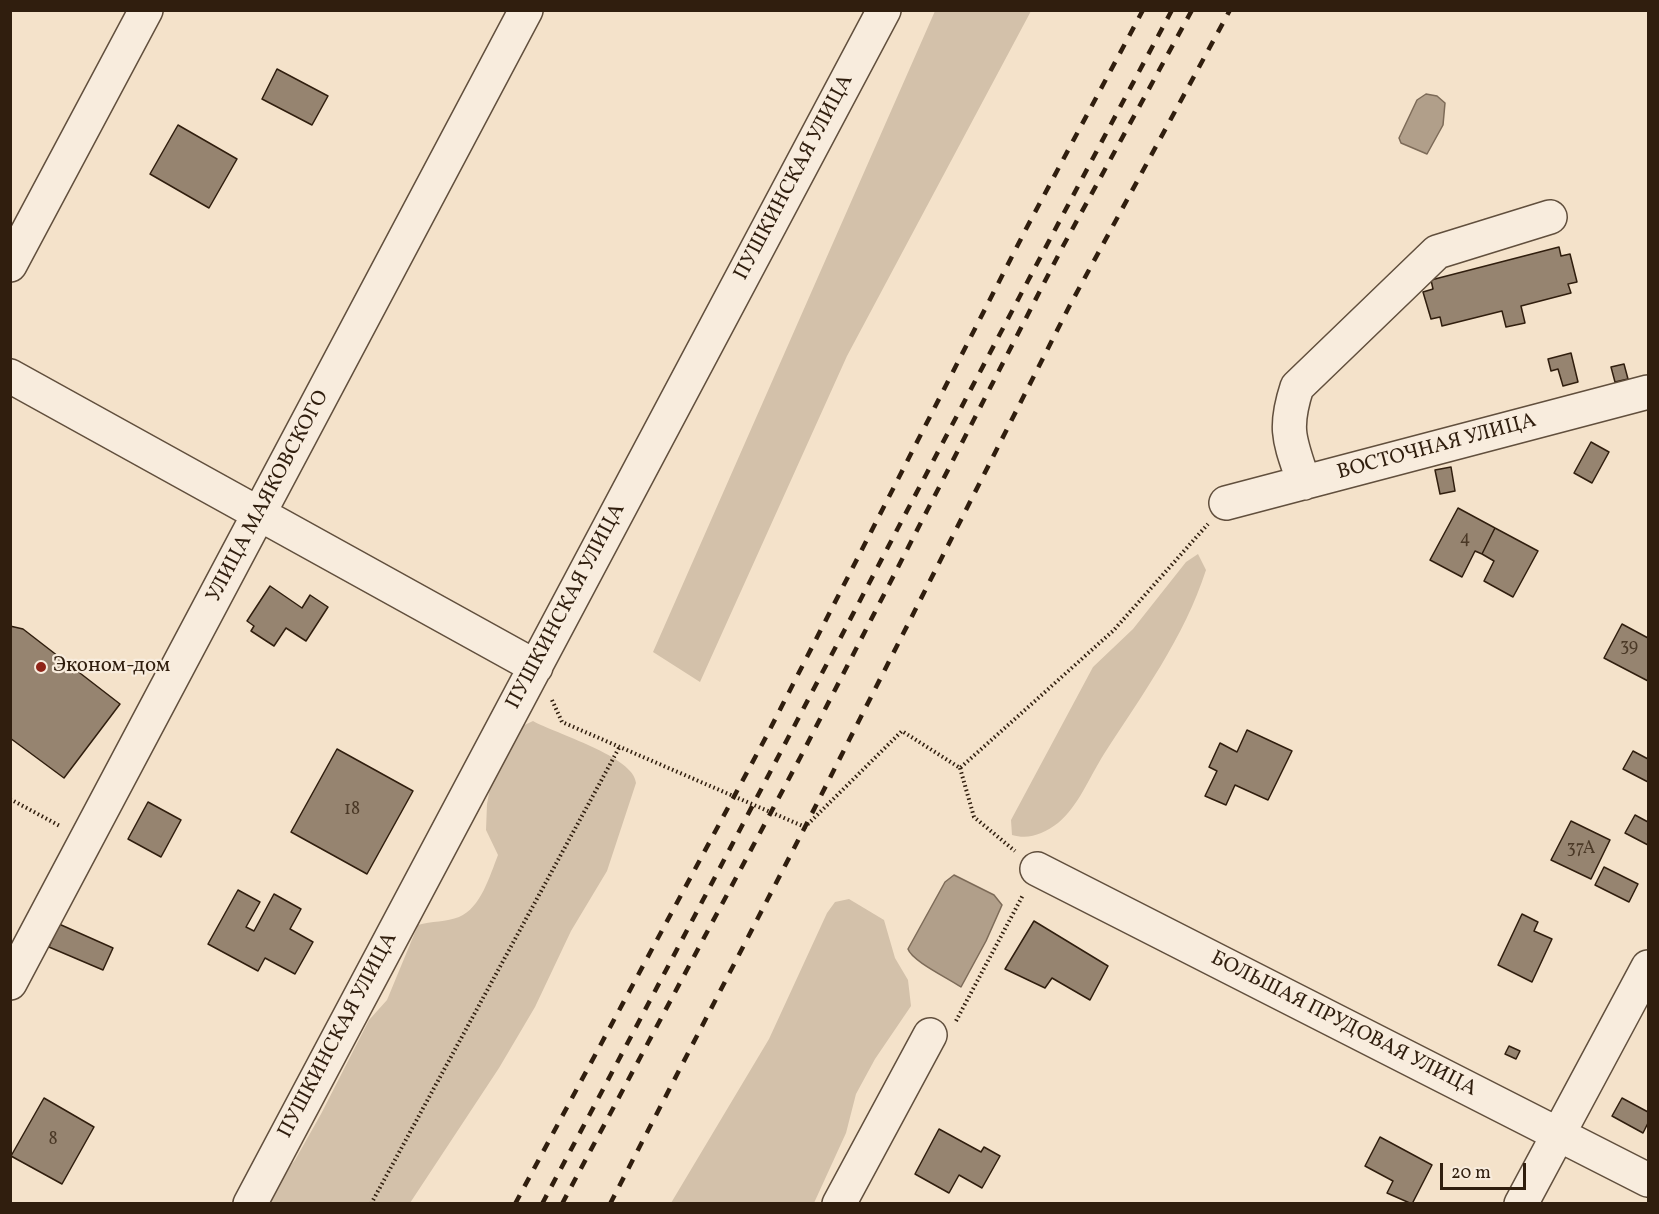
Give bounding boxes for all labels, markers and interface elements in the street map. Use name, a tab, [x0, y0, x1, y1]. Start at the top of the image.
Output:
street label: ПУШКИНСКАЯ УЛИЦА	[730, 71, 860, 285]
street label: УЛИЦА МАЯКОВСКОГО	[202, 387, 336, 607]
street label: ВОСТОЧНАЯ УЛИЦА	[1335, 409, 1539, 487]
street label: ПУШКИНСКАЯ УЛИЦА	[502, 500, 632, 714]
house number: 4	[1460, 529, 1470, 551]
house number: 39	[1620, 637, 1638, 659]
place label: Эконом-дом	[53, 654, 170, 680]
marker: Эконом-дом	[34, 660, 48, 674]
house number: 18	[344, 800, 360, 822]
house number: 37А	[1567, 839, 1595, 861]
street label: ПУШКИНСКАЯ УЛИЦА	[274, 929, 404, 1143]
street label: БОЛЬШАЯ ПРУДОВАЯ УЛИЦА	[1206, 947, 1480, 1103]
house number: 8	[48, 1130, 58, 1152]
scale bar	[1443, 1151, 1528, 1189]
text: 20 m	[1451, 1161, 1491, 1186]

